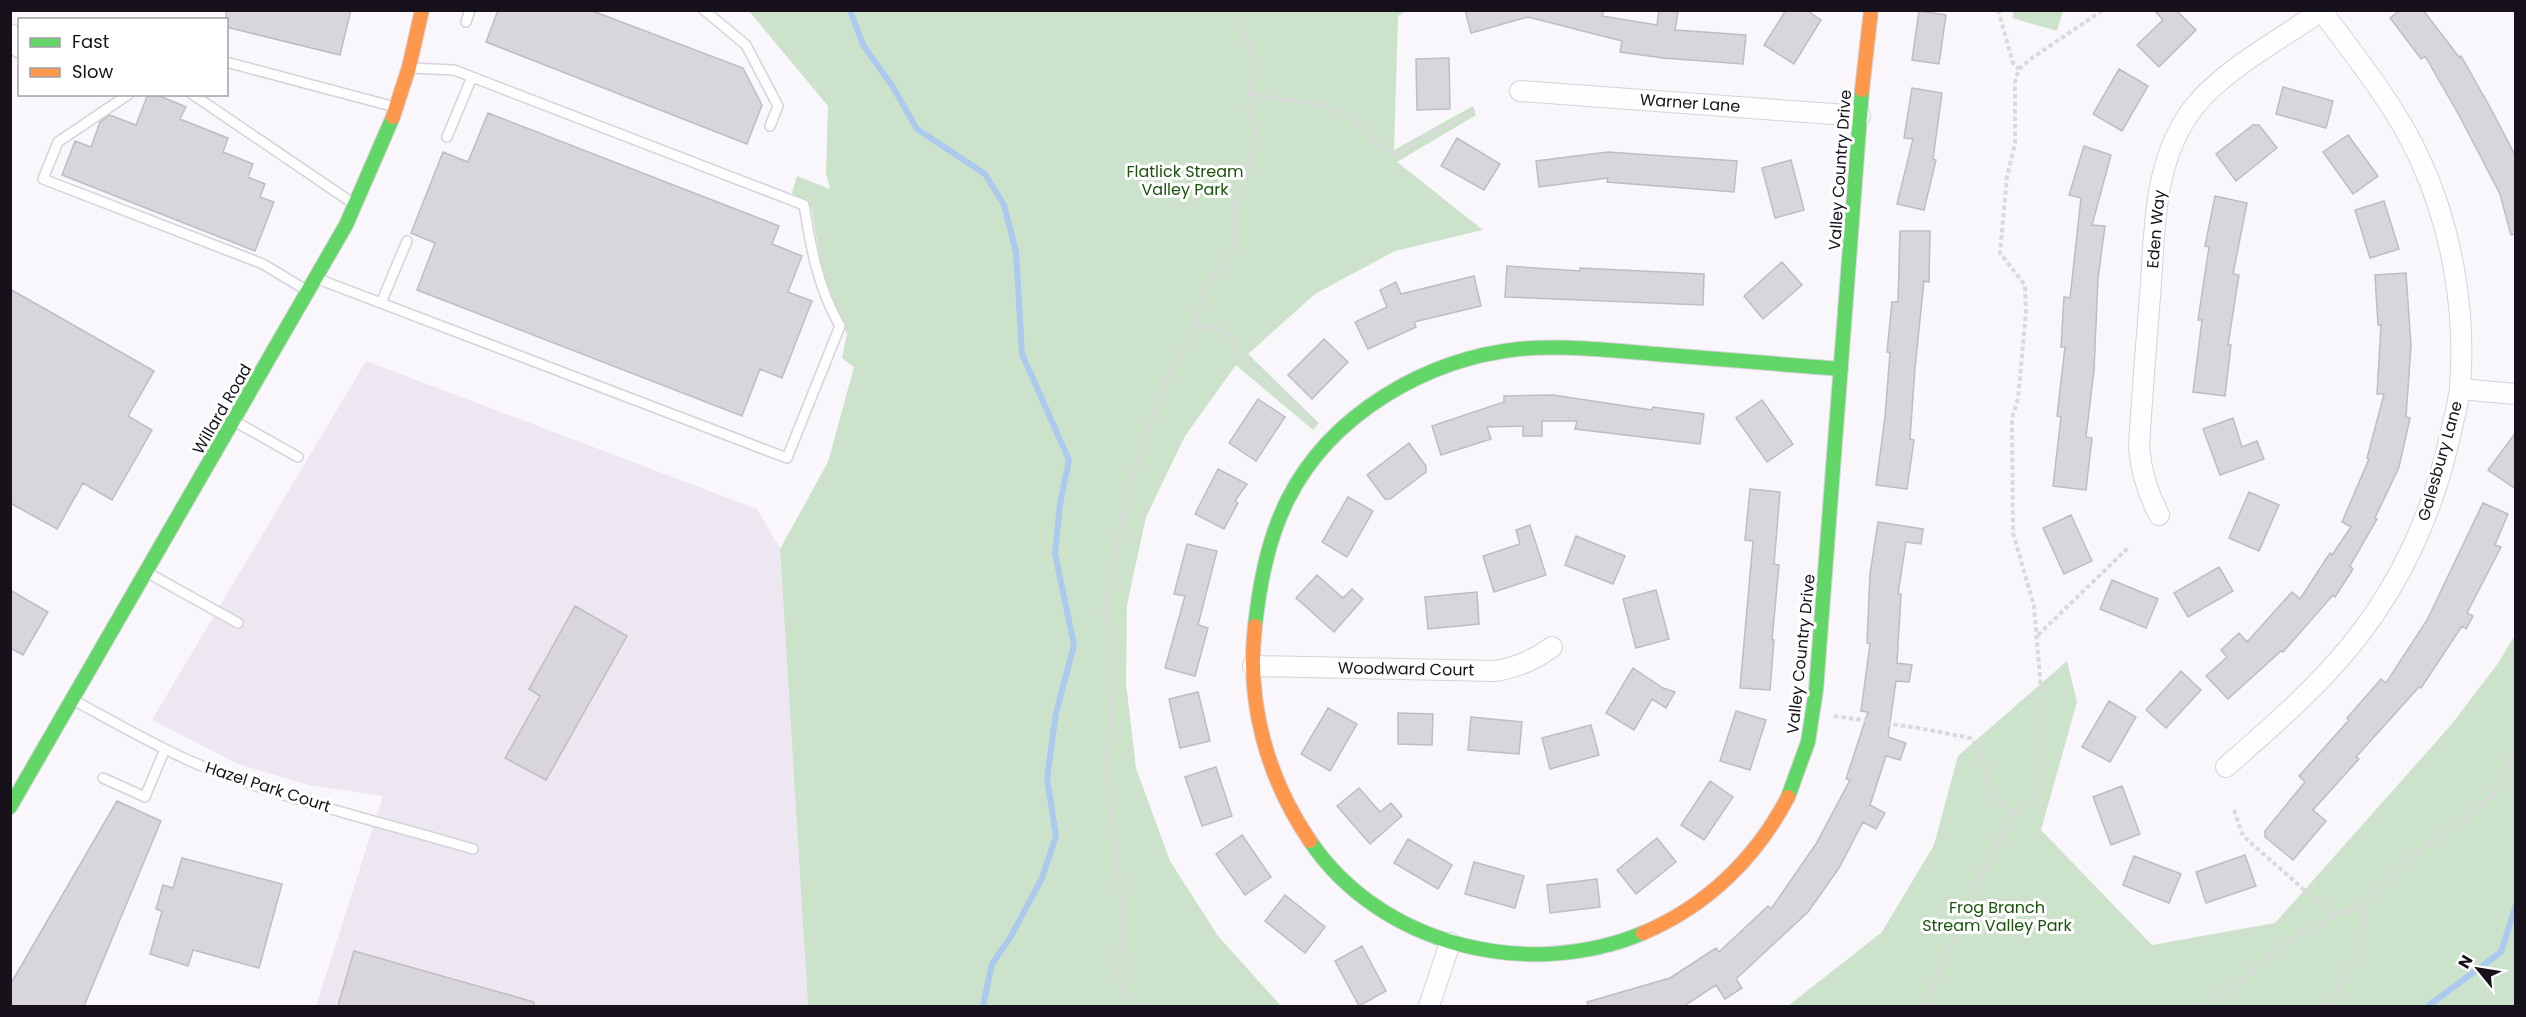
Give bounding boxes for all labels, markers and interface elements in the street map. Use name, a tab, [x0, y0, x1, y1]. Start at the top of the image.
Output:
legend	[18, 18, 228, 96]
text: Fast	[72, 29, 109, 54]
text: Slow	[72, 59, 114, 84]
street label: Warner Lane	[1639, 88, 1741, 118]
street label: Valley Country Drive	[1823, 89, 1857, 251]
park label: Flatlick Stream Valley Park	[1126, 160, 1244, 201]
street label: Eden Way	[2141, 189, 2171, 269]
street label: Willard Road	[187, 360, 257, 458]
street label: Galesbury Lane	[2412, 398, 2468, 524]
street label: Valley Country Drive	[1781, 573, 1821, 735]
street label: Woodward Court	[1338, 656, 1475, 682]
street label: Hazel Park Court	[202, 756, 334, 818]
park label: Frog Branch Stream Valley Park	[1922, 896, 2073, 937]
north arrow	[2448, 939, 2508, 999]
text: N	[2452, 951, 2478, 973]

